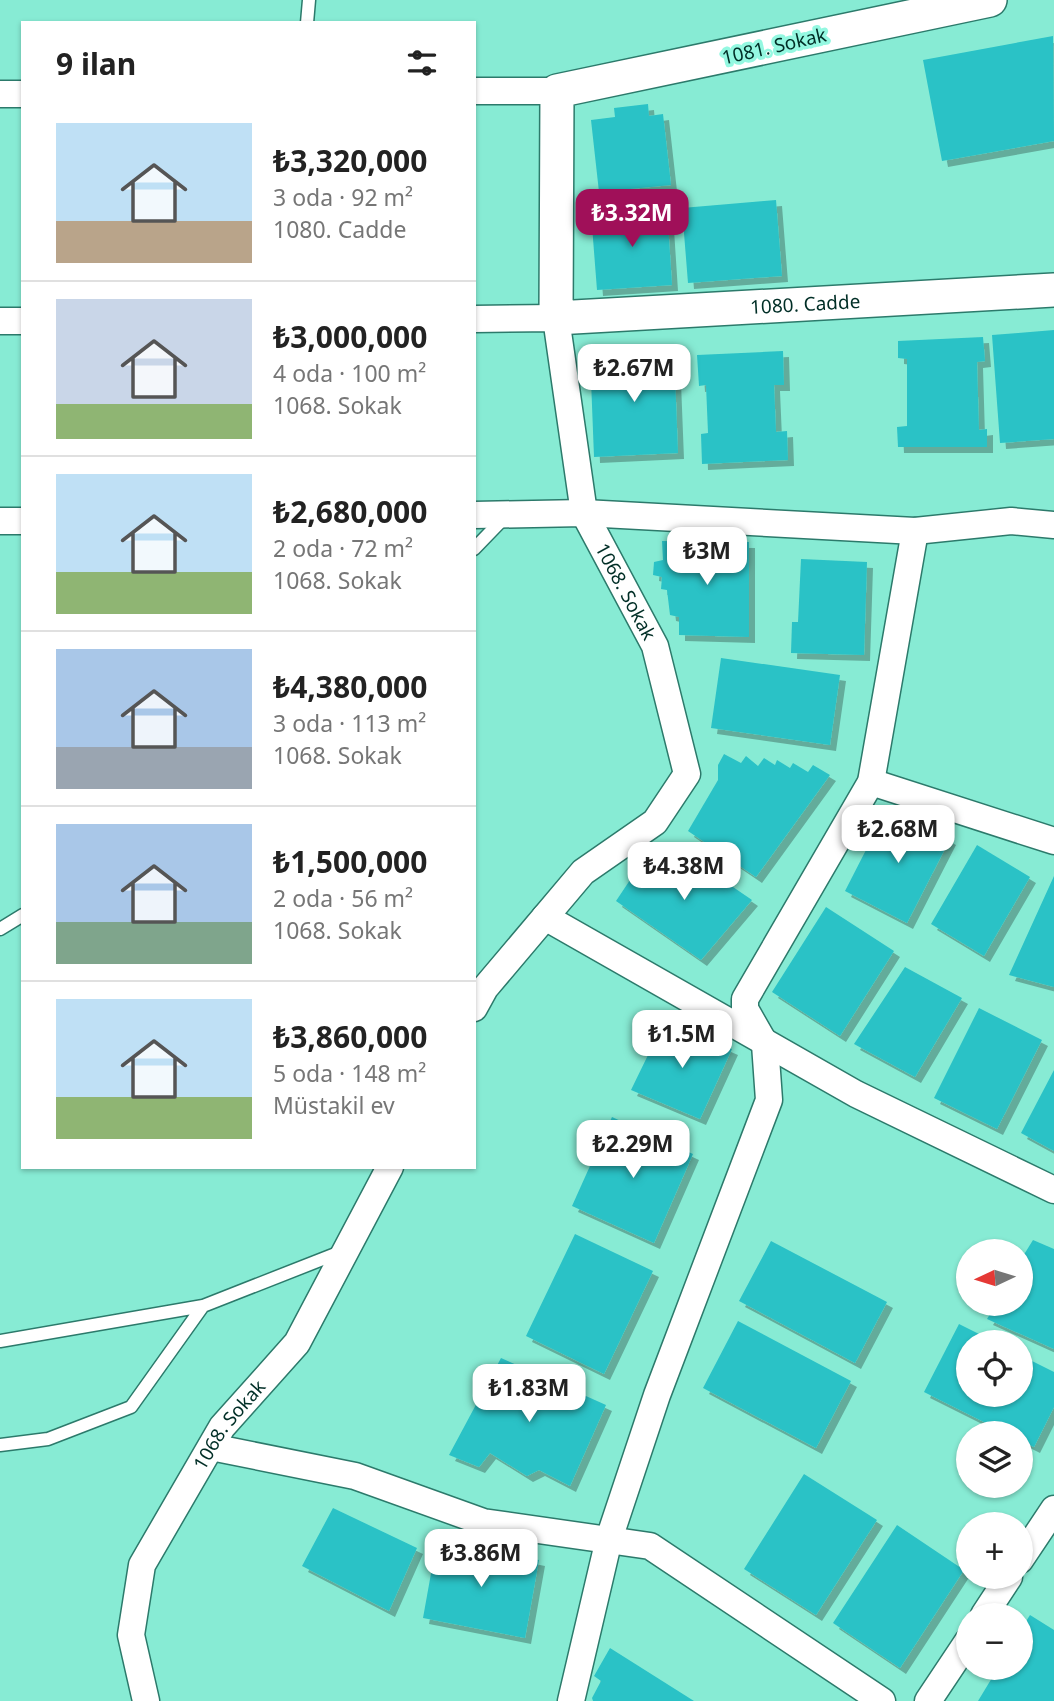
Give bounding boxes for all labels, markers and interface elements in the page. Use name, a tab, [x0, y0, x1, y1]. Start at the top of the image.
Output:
street label: 1081. Sokak	[719, 21, 829, 71]
text: 9 ilan	[56, 43, 136, 84]
icon: filters	[403, 44, 441, 82]
text: ₺3,320,000	[273, 140, 427, 181]
icon: home	[112, 151, 196, 235]
text: 3 oda · 92 m²	[273, 181, 413, 213]
pin: ₺3.32M	[575, 190, 689, 249]
text: ₺3.32M	[592, 196, 672, 228]
text: 1080. Cadde	[273, 213, 406, 245]
street label: 1080. Cadde	[749, 288, 861, 320]
text: ₺3,000,000	[273, 316, 427, 357]
icon: home	[112, 327, 196, 411]
pin: ₺2.67M	[577, 344, 691, 404]
text: ₺2.67M	[594, 351, 674, 383]
text: 4 oda · 100 m²	[273, 357, 426, 389]
text: 1068. Sokak	[273, 389, 402, 421]
text: ₺2,680,000	[273, 491, 427, 532]
icon: home	[112, 502, 196, 586]
pin: ₺3M	[673, 528, 741, 587]
text: 2 oda · 72 m²	[273, 532, 413, 564]
text: ₺3M	[683, 534, 731, 566]
street label: 1068. Sokak	[589, 538, 662, 645]
text: 1068. Sokak	[273, 564, 402, 596]
text: ₺4,380,000	[273, 666, 427, 707]
icon: home	[112, 677, 196, 761]
text: 3 oda · 113 m²	[273, 707, 426, 739]
text: 1068. Sokak	[273, 739, 402, 771]
pin: ₺2.68M	[841, 806, 955, 865]
text: ₺2.68M	[858, 812, 938, 844]
text: ₺1,500,000	[273, 841, 427, 882]
pin: ₺4.38M	[627, 842, 741, 902]
text: ₺4.38M	[644, 849, 724, 881]
icon: home	[112, 852, 196, 936]
text: 2 oda · 56 m²	[273, 882, 413, 914]
text: 1068. Sokak	[273, 914, 402, 946]
pin: ₺1.5M	[633, 1010, 731, 1070]
text: ₺3,860,000	[273, 1016, 427, 1057]
text: ₺1.5M	[648, 1017, 716, 1049]
icon: home	[112, 1027, 196, 1111]
text: 5 oda · 148 m²	[273, 1057, 426, 1089]
text: Müstakil ev	[273, 1089, 395, 1121]
pin: ₺2.29M	[576, 1120, 690, 1180]
text: ₺2.29M	[593, 1127, 673, 1159]
north arrow	[956, 1239, 1032, 1316]
map controls	[956, 1239, 1033, 1680]
button: locate	[956, 1330, 1033, 1407]
pin: ₺1.83M	[472, 1364, 586, 1424]
text: ₺1.83M	[489, 1371, 569, 1403]
street label: 1068. Sokak	[187, 1374, 271, 1474]
button: layers	[956, 1421, 1033, 1498]
button: +	[956, 1512, 1033, 1589]
pin: ₺3.86M	[424, 1530, 538, 1589]
text: ₺3.86M	[441, 1536, 521, 1568]
button: −	[956, 1603, 1033, 1680]

